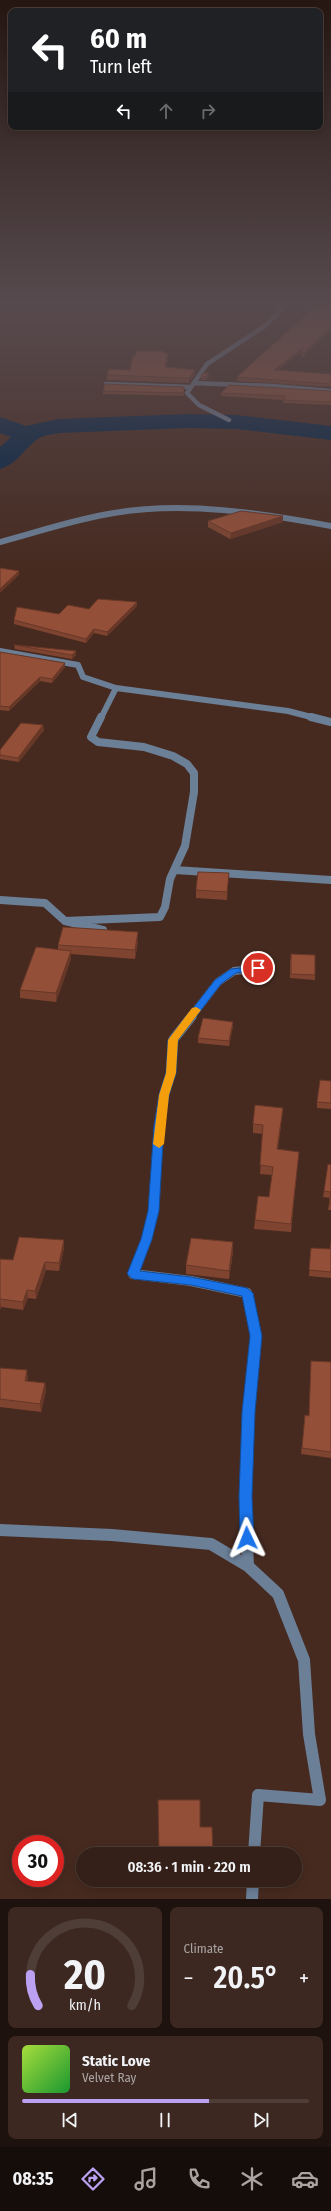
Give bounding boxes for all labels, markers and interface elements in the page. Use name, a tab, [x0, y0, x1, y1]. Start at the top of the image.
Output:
text: 60 m	[90, 22, 147, 55]
icon: left	[24, 24, 76, 76]
text: Turn left	[90, 56, 152, 78]
icon: left	[113, 100, 135, 122]
icon: ahead	[155, 100, 177, 122]
icon: right	[197, 100, 219, 122]
pin	[241, 951, 275, 985]
icon: arrive	[247, 957, 269, 979]
position arrow	[226, 1517, 268, 1559]
speed limit sign: 30	[12, 1835, 64, 1887]
text: 08:36 · 1 min · 220 m	[127, 1858, 251, 1876]
text: Climate	[184, 1941, 224, 1956]
text: 20	[63, 1949, 106, 1999]
text: 20.5°	[214, 1960, 279, 1996]
text: −	[184, 1965, 193, 1992]
text: +	[299, 1965, 309, 1992]
text: km/h	[69, 1996, 101, 2013]
text: Static Love	[82, 2052, 150, 2070]
text: Velvet Ray	[82, 2070, 136, 2085]
icon: previous	[59, 2109, 81, 2131]
icon: pause	[154, 2109, 176, 2131]
icon: next	[250, 2109, 272, 2131]
icon: directions	[79, 2165, 107, 2193]
icon: music	[132, 2165, 160, 2193]
icon: phone	[185, 2165, 213, 2193]
icon: climate	[238, 2165, 266, 2193]
icon: car	[291, 2165, 319, 2193]
text: 08:35	[12, 2168, 54, 2190]

